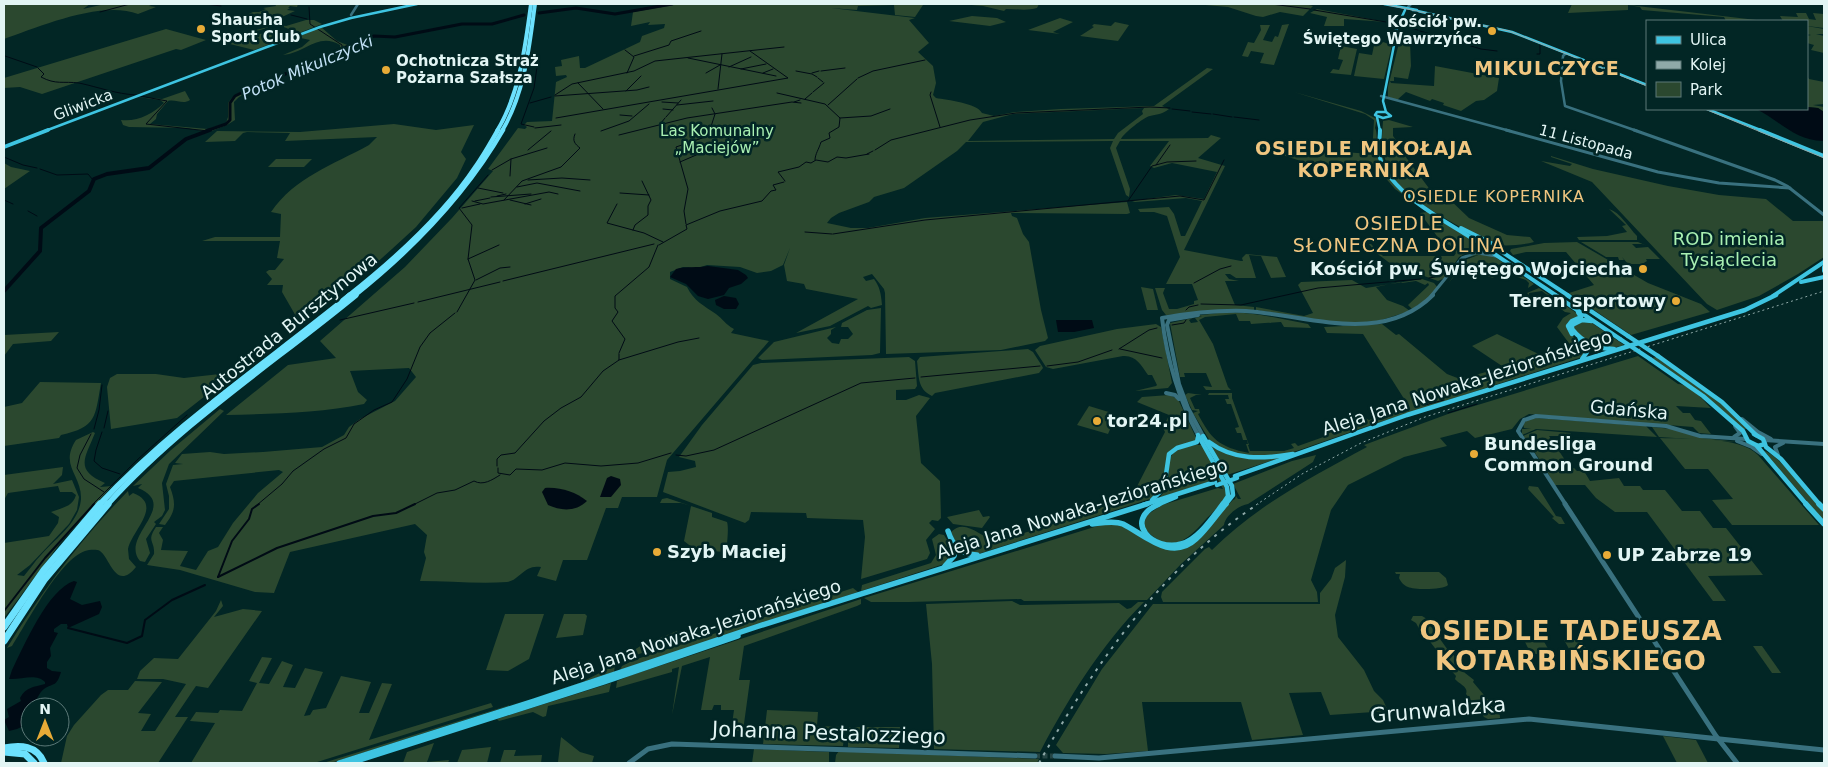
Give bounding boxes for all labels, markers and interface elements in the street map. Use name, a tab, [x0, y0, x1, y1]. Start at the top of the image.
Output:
place label: Shausha Sport Club	[211, 11, 300, 46]
place label: Kościół pw. Świętego Wawrzyńca	[1303, 13, 1482, 48]
legend	[1646, 20, 1808, 110]
marker: Shausha Sport Club	[195, 23, 207, 35]
marker: Kościół pw. Świętego Wawrzyńca	[1486, 25, 1498, 37]
water label: Potok Mikulczycki	[239, 31, 376, 104]
text: Ulica	[1690, 31, 1727, 49]
place label: Ochotnicza Straż Pożarna Szałsza	[396, 52, 539, 87]
text: Kolej	[1690, 56, 1726, 74]
district label: MIKULCZYCE	[1474, 57, 1620, 79]
marker: Ochotnicza Straż Pożarna Szałsza	[380, 64, 392, 76]
text: Park	[1690, 81, 1723, 99]
street label: Gliwicka	[51, 85, 115, 125]
street label: 11 Listopada	[1537, 121, 1635, 163]
park label: Las Komunalny „Maciejów”	[660, 122, 774, 157]
district label: OSIEDLE MIKOŁAJA KOPERNIKA	[1255, 137, 1473, 181]
district label: OSIEDLE KOPERNIKA	[1403, 187, 1585, 206]
district label: OSIEDLE SŁONECZNA DOLINA	[1293, 212, 1505, 256]
park label: ROD imienia Tysiąclecia	[1673, 228, 1785, 270]
street label: Autostrada Bursztynowa	[196, 248, 381, 403]
place label: Kościół pw. Świętego Wojciecha	[1310, 258, 1633, 279]
marker: Kościół pw. Świętego Wojciecha	[1637, 263, 1649, 275]
place label: Teren sportowy	[1510, 290, 1666, 311]
marker: Teren sportowy	[1670, 295, 1682, 307]
street label: Aleja Jana Nowaka-Jeziorańskiego	[1319, 326, 1614, 439]
street label: Gdańska	[1589, 396, 1669, 423]
place label: tor24.pl	[1107, 410, 1188, 431]
marker: tor24.pl	[1091, 415, 1103, 427]
place label: Bundesliga Common Ground	[1484, 433, 1653, 475]
marker: Bundesliga Common Ground	[1468, 448, 1480, 460]
street label: Aleja Jana Nowaka-Jeziorańskiego	[934, 454, 1230, 563]
place label: Szyb Maciej	[667, 541, 787, 562]
place label: UP Zabrze 19	[1617, 544, 1752, 565]
marker: Szyb Maciej	[651, 546, 663, 558]
marker: UP Zabrze 19	[1601, 549, 1613, 561]
street label: Aleja Jana Nowaka-Jeziorańskiego	[548, 575, 843, 688]
district label: OSIEDLE TADEUSZA KOTARBIŃSKIEGO	[1419, 616, 1723, 676]
street label: Grunwaldzka	[1369, 692, 1507, 728]
north arrow	[20, 697, 70, 747]
text: N	[39, 701, 51, 717]
street label: Johanna Pestalozziego	[710, 717, 946, 749]

